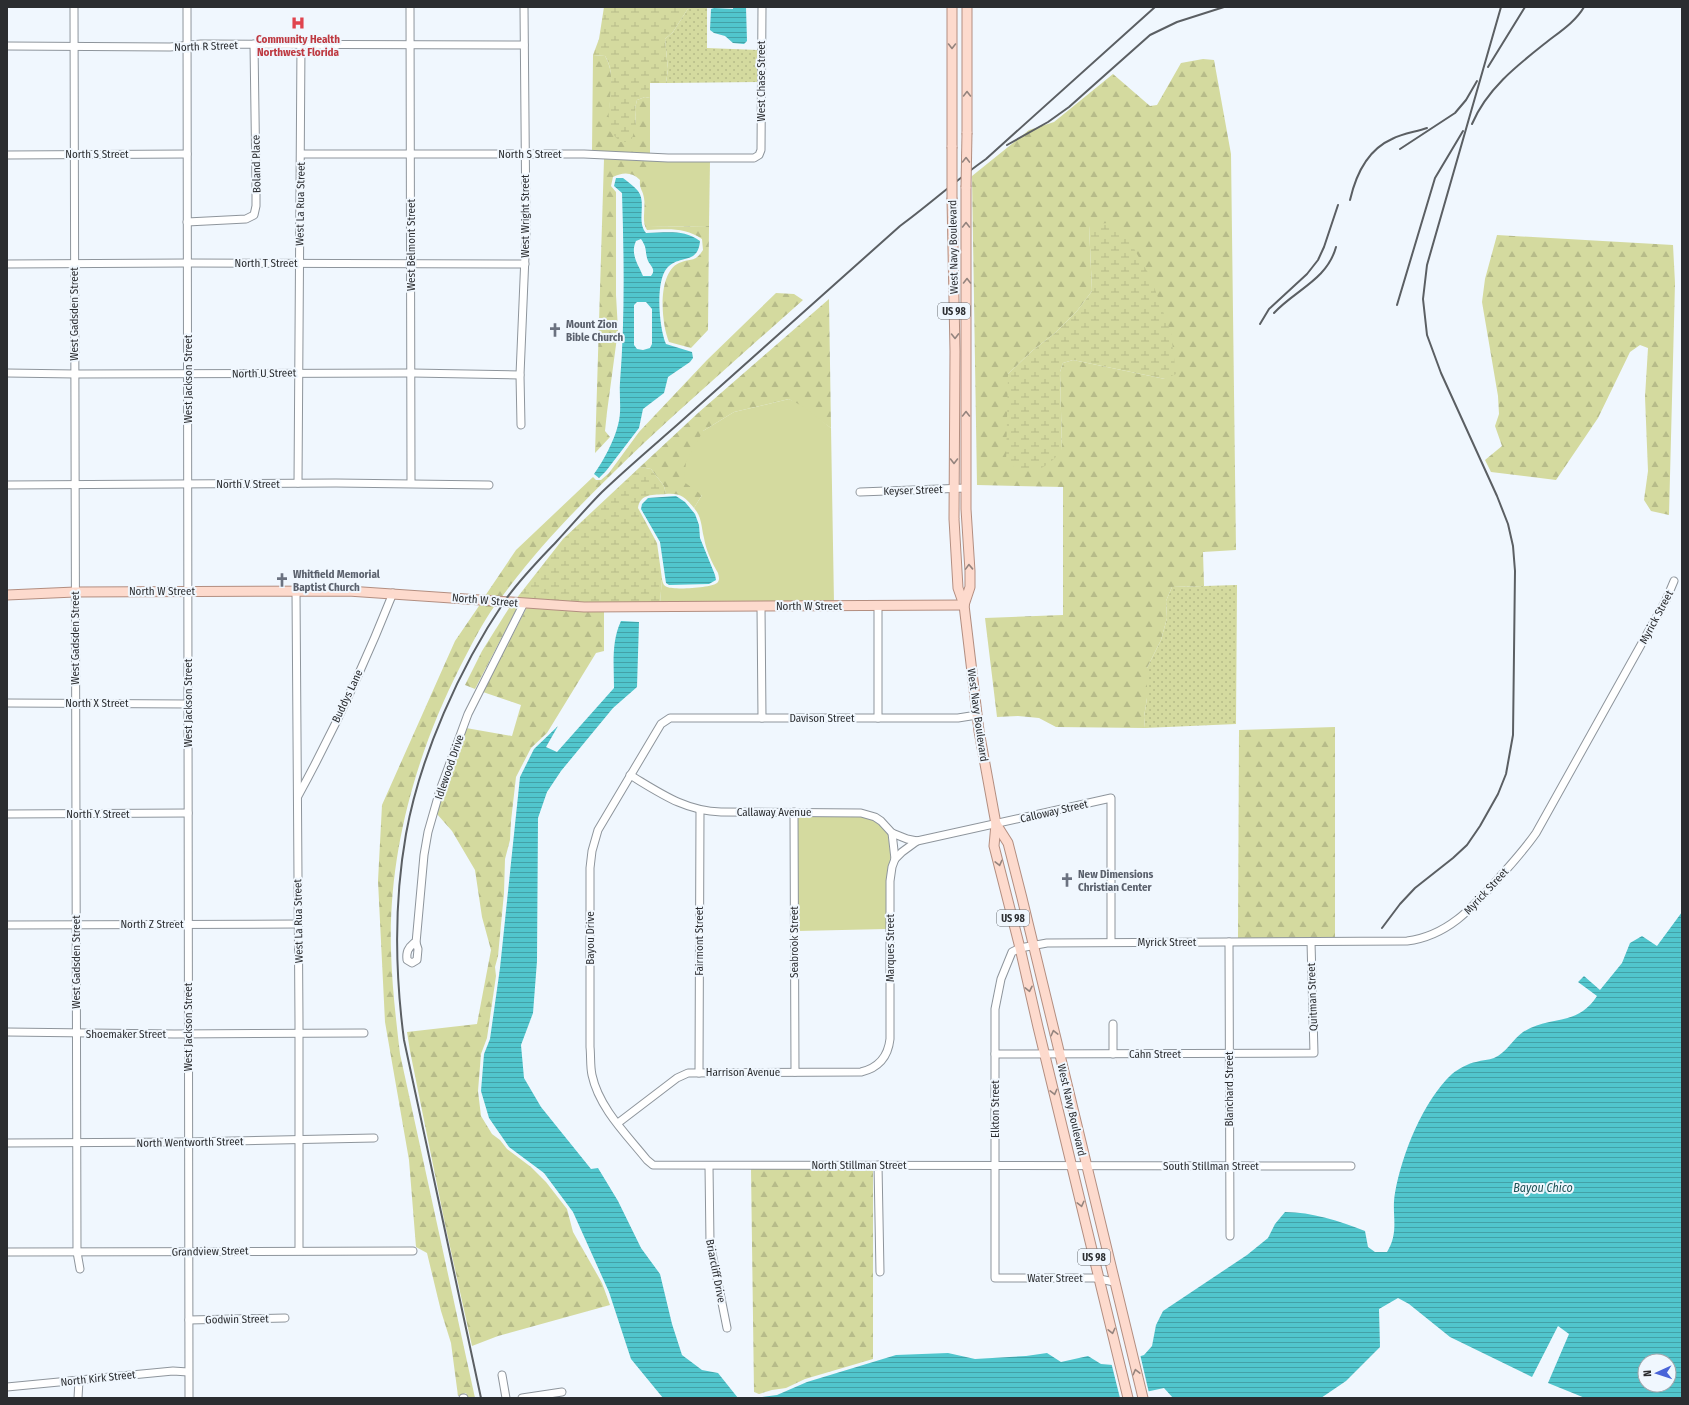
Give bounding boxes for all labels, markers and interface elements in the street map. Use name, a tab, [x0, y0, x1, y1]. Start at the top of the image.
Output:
hospital icon: Community Health Northwest Florida	[290, 15, 306, 31]
place label: Community Health Northwest Florida	[256, 33, 340, 59]
street label: North R Street	[174, 39, 239, 54]
street label: West Chase Street	[755, 40, 768, 121]
one-way arrow	[948, 43, 956, 49]
one-way arrow	[963, 91, 971, 97]
street label: Boland Place	[249, 135, 264, 193]
street label: North S Street	[65, 148, 129, 161]
street label: North S Street	[498, 148, 562, 161]
one-way arrow	[962, 157, 971, 163]
street label: West La Rua Street	[293, 162, 308, 246]
street label: West Wright Street	[519, 174, 532, 258]
street label: West Belmont Street	[405, 199, 418, 291]
street label: West Navy Boulevard	[946, 200, 961, 294]
one-way arrow	[962, 222, 970, 228]
street label: North T Street	[234, 257, 298, 270]
street label: West Gadsden Street	[68, 267, 81, 361]
one-way arrow	[963, 278, 971, 284]
road number: US 98	[938, 303, 970, 319]
place label: Mount Zion Bible Church	[566, 318, 623, 344]
church icon: Mount Zion Bible Church	[547, 322, 563, 338]
one-way arrow	[950, 333, 959, 339]
street label: West Jackson Street	[182, 334, 195, 423]
street label: North U Street	[232, 366, 297, 381]
one-way arrow	[962, 411, 970, 417]
one-way arrow	[950, 458, 958, 464]
street label: North V Street	[216, 478, 280, 491]
street label: Keyser Street	[883, 483, 943, 498]
one-way arrow	[965, 564, 974, 570]
place label: Whitfield Memorial Baptist Church	[293, 568, 381, 594]
church icon: Whitfield Memorial Baptist Church	[274, 572, 290, 588]
street label: North W Street	[129, 585, 195, 598]
street label: Myrick Street	[1637, 588, 1676, 646]
street label: West Gadsden Street	[69, 591, 82, 685]
street label: North W Street	[451, 591, 519, 610]
street label: North W Street	[776, 600, 842, 613]
street label: West Jackson Street	[182, 658, 195, 747]
street label: Buddys Lane	[329, 668, 365, 725]
street label: West Navy Boulevard	[965, 668, 990, 763]
street label: North X Street	[65, 697, 129, 710]
street label: Davison Street	[789, 712, 855, 725]
street label: Idlewood Drive	[432, 733, 467, 801]
street label: Calloway Street	[1019, 797, 1090, 826]
street label: Callaway Avenue	[737, 806, 811, 819]
street label: North Y Street	[66, 808, 130, 821]
one-way arrow	[994, 859, 1002, 866]
street label: Myrick Street	[1462, 865, 1511, 917]
place label: New Dimensions Christian Center	[1078, 868, 1153, 894]
church icon: New Dimensions Christian Center	[1059, 872, 1075, 888]
street label: West La Rua Street	[291, 878, 306, 963]
street label: Fairmont Street	[693, 906, 706, 976]
street label: Seabrook Street	[788, 906, 801, 978]
road number: US 98	[997, 910, 1029, 926]
street label: Bayou Drive	[584, 911, 597, 965]
street label: Marques Street	[884, 914, 897, 982]
street label: West Gadsden Street	[70, 915, 83, 1009]
street label: North Z Street	[120, 918, 184, 931]
street label: Myrick Street	[1138, 936, 1197, 949]
street label: Quitman Street	[1305, 962, 1320, 1031]
street label: West Jackson Street	[182, 982, 195, 1071]
one-way arrow	[1025, 986, 1033, 992]
street label: Shoemaker Street	[86, 1028, 167, 1041]
one-way arrow	[1050, 1030, 1059, 1037]
street label: Cahn Street	[1129, 1048, 1181, 1061]
street label: Blanchard Street	[1223, 1051, 1236, 1127]
street label: West Navy Boulevard	[1055, 1063, 1088, 1157]
street label: Harrison Avenue	[706, 1066, 780, 1079]
street label: Elkton Street	[989, 1080, 1002, 1138]
one-way arrow	[1049, 1089, 1057, 1095]
street label: North Wentworth Street	[136, 1135, 244, 1150]
street label: North Stillman Street	[811, 1159, 907, 1172]
street label: South Stillman Street	[1163, 1160, 1259, 1173]
water label: Bayou Chico	[1513, 1181, 1573, 1195]
one-way arrow	[1077, 1201, 1085, 1208]
street label: Briarcliff Drive	[703, 1238, 728, 1304]
street label: Grandview Street	[171, 1244, 249, 1259]
road number: US 98	[1078, 1249, 1110, 1265]
street label: Water Street	[1027, 1272, 1083, 1285]
street label: Godwin Street	[205, 1312, 269, 1327]
one-way arrow	[1107, 1328, 1115, 1334]
north arrow	[1637, 1353, 1677, 1393]
street label: North Kirk Street	[60, 1368, 137, 1389]
one-way arrow	[1132, 1368, 1141, 1375]
text: N	[1641, 1370, 1654, 1377]

